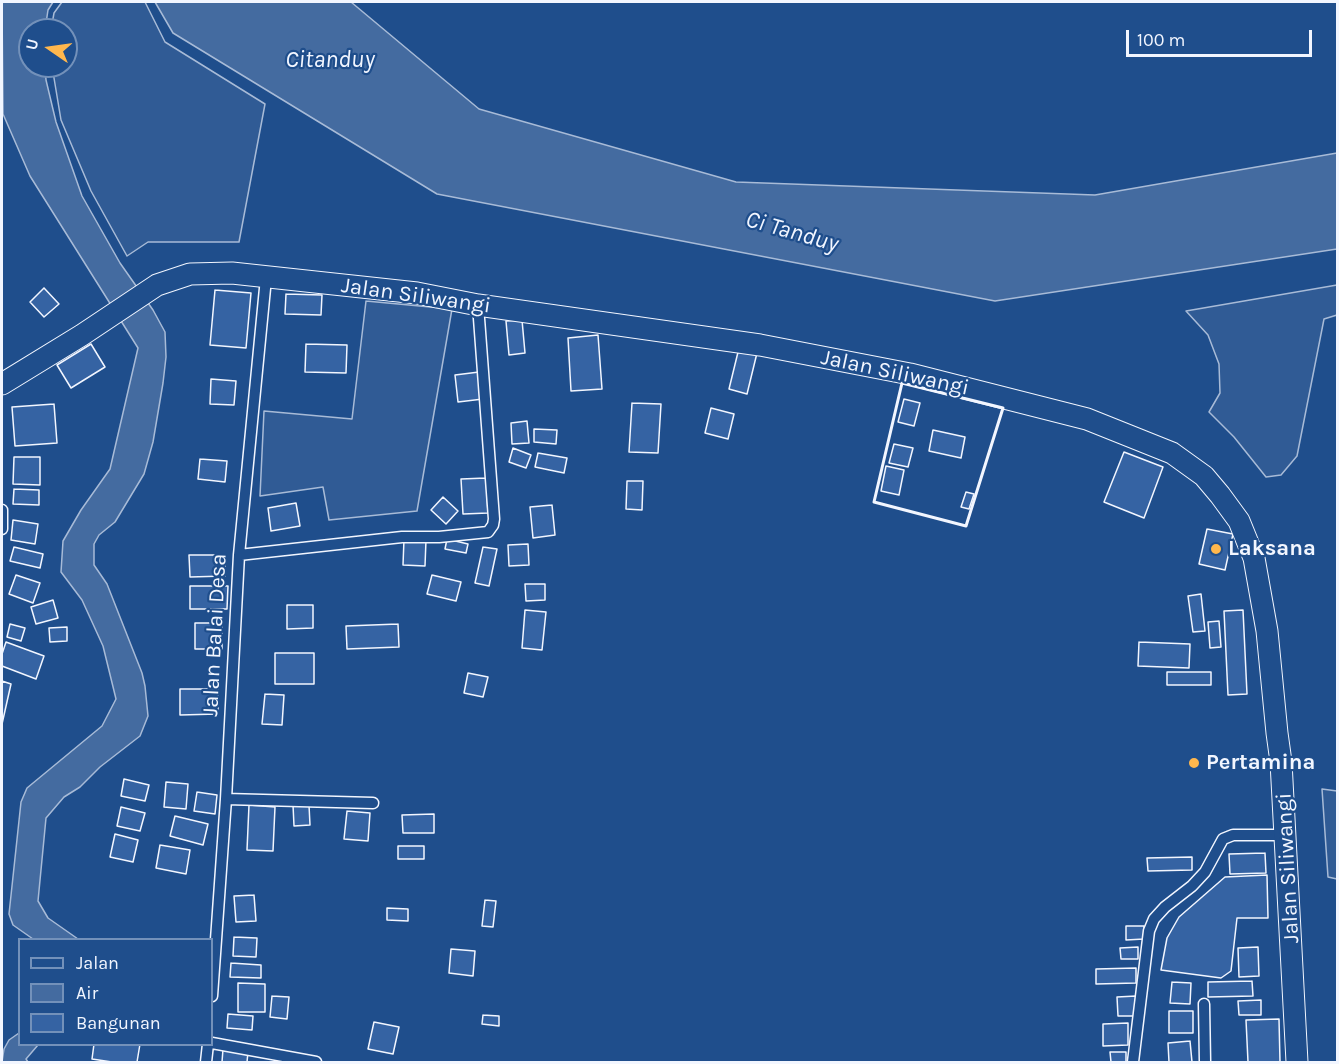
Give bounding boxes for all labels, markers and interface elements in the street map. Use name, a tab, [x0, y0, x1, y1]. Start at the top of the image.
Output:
north arrow	[18, 18, 78, 78]
scale bar	[1129, 18, 1315, 56]
text: 100 m	[1137, 29, 1185, 51]
text: U	[21, 37, 42, 52]
water label: Citanduy	[285, 46, 375, 74]
water label: Ci Tanduy	[742, 205, 842, 259]
street label: Jalan Siliwangi	[340, 272, 492, 320]
street label: Jalan Siliwangi	[819, 344, 971, 402]
place label: Laksana	[1228, 536, 1316, 562]
marker: Laksana	[1209, 542, 1223, 556]
street label: Jalan Balai Desa	[198, 553, 232, 717]
place label: Pertamina	[1206, 750, 1315, 776]
marker: Pertamina	[1187, 756, 1201, 770]
street label: Jalan Siliwangi	[1271, 792, 1305, 944]
legend	[18, 938, 213, 1046]
text: Jalan	[76, 952, 119, 974]
text: Air	[76, 982, 98, 1004]
text: Bangunan	[76, 1012, 161, 1034]

